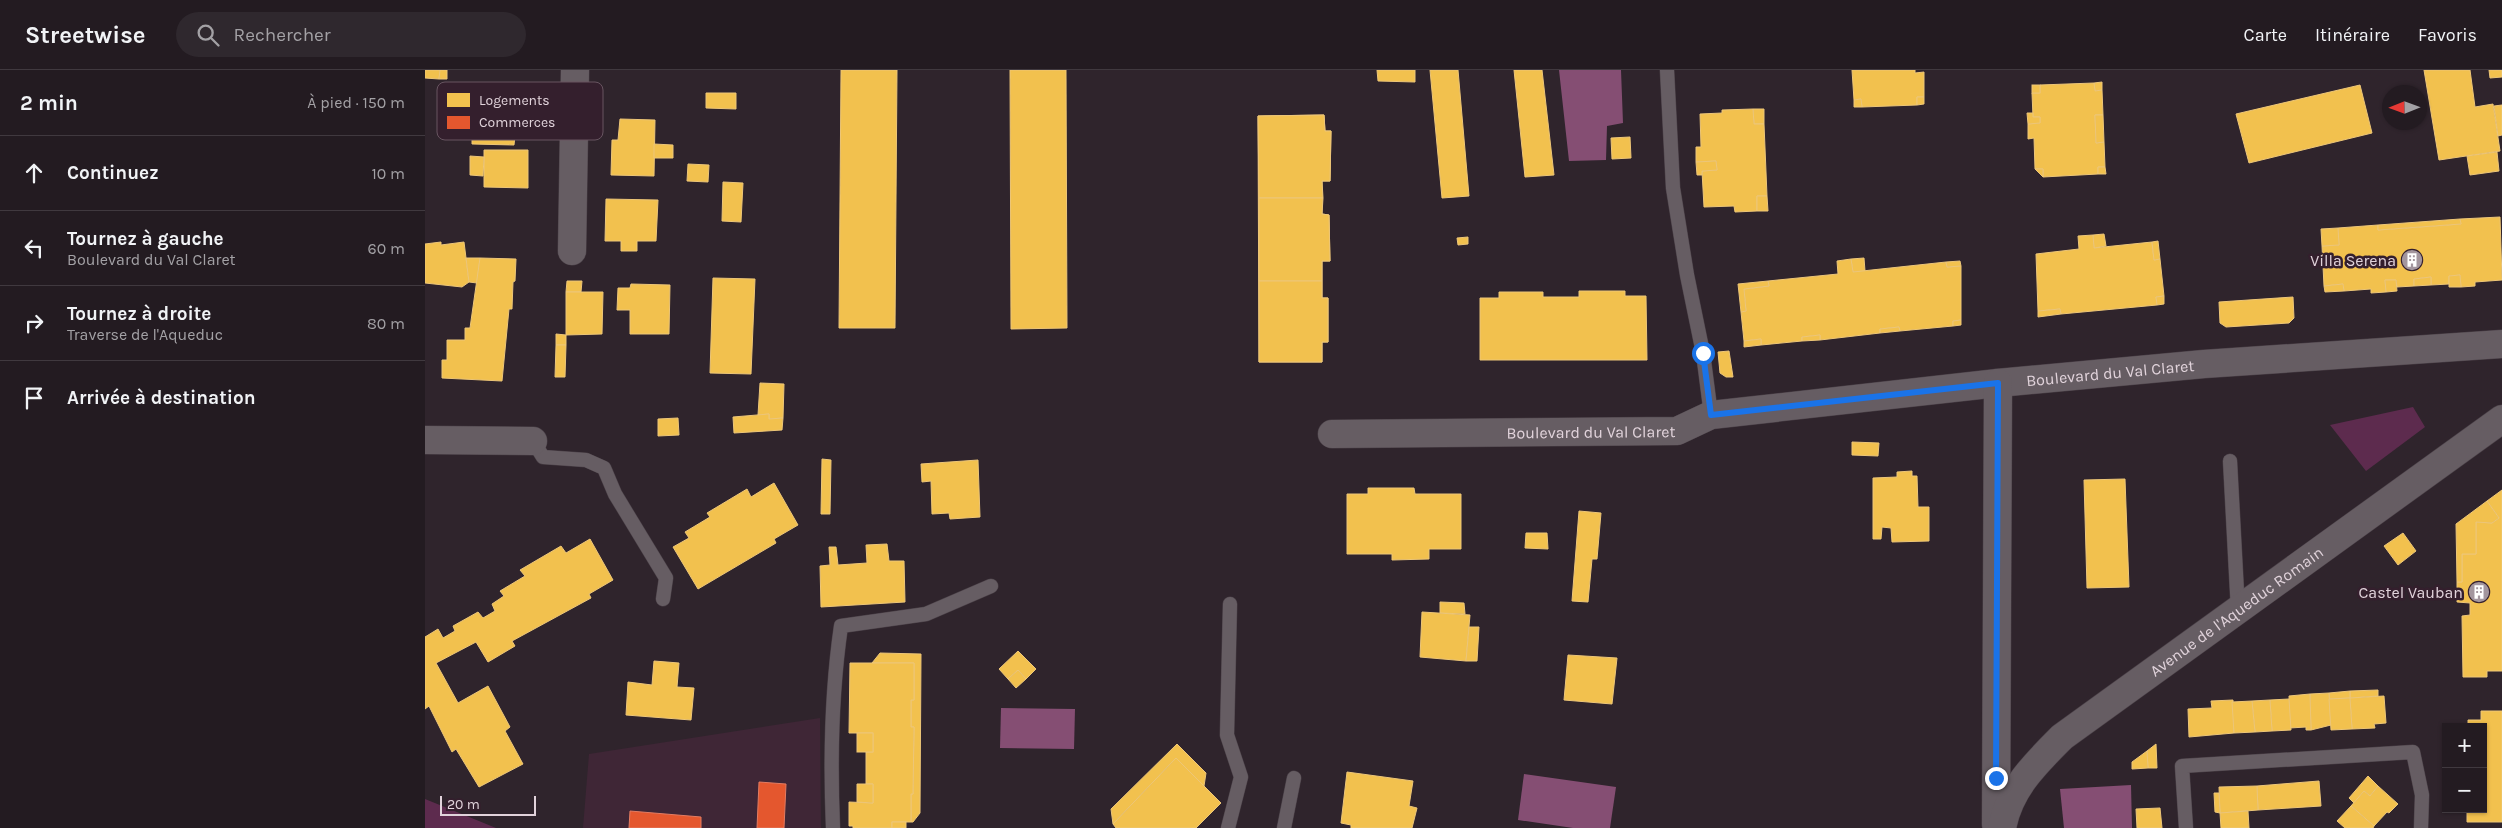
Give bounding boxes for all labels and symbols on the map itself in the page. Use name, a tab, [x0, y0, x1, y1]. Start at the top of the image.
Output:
legend	[437, 82, 603, 140]
north arrow	[2382, 85, 2427, 130]
text: Logements	[479, 92, 550, 109]
text: Commerces	[479, 114, 555, 131]
building icon: Villa Serena	[2400, 248, 2424, 272]
place label: Villa Serena	[2310, 251, 2396, 270]
route start	[1692, 342, 1715, 365]
street label: Boulevard du Val Claret	[2025, 356, 2195, 390]
street label: Boulevard du Val Claret	[1507, 422, 1675, 442]
street label: Avenue de l'Aqueduc Romain	[2146, 542, 2327, 680]
building icon: Castel Vauban	[2467, 580, 2491, 604]
place label: Castel Vauban	[2359, 583, 2463, 602]
route end	[1985, 767, 2008, 790]
scale bar	[440, 793, 536, 816]

